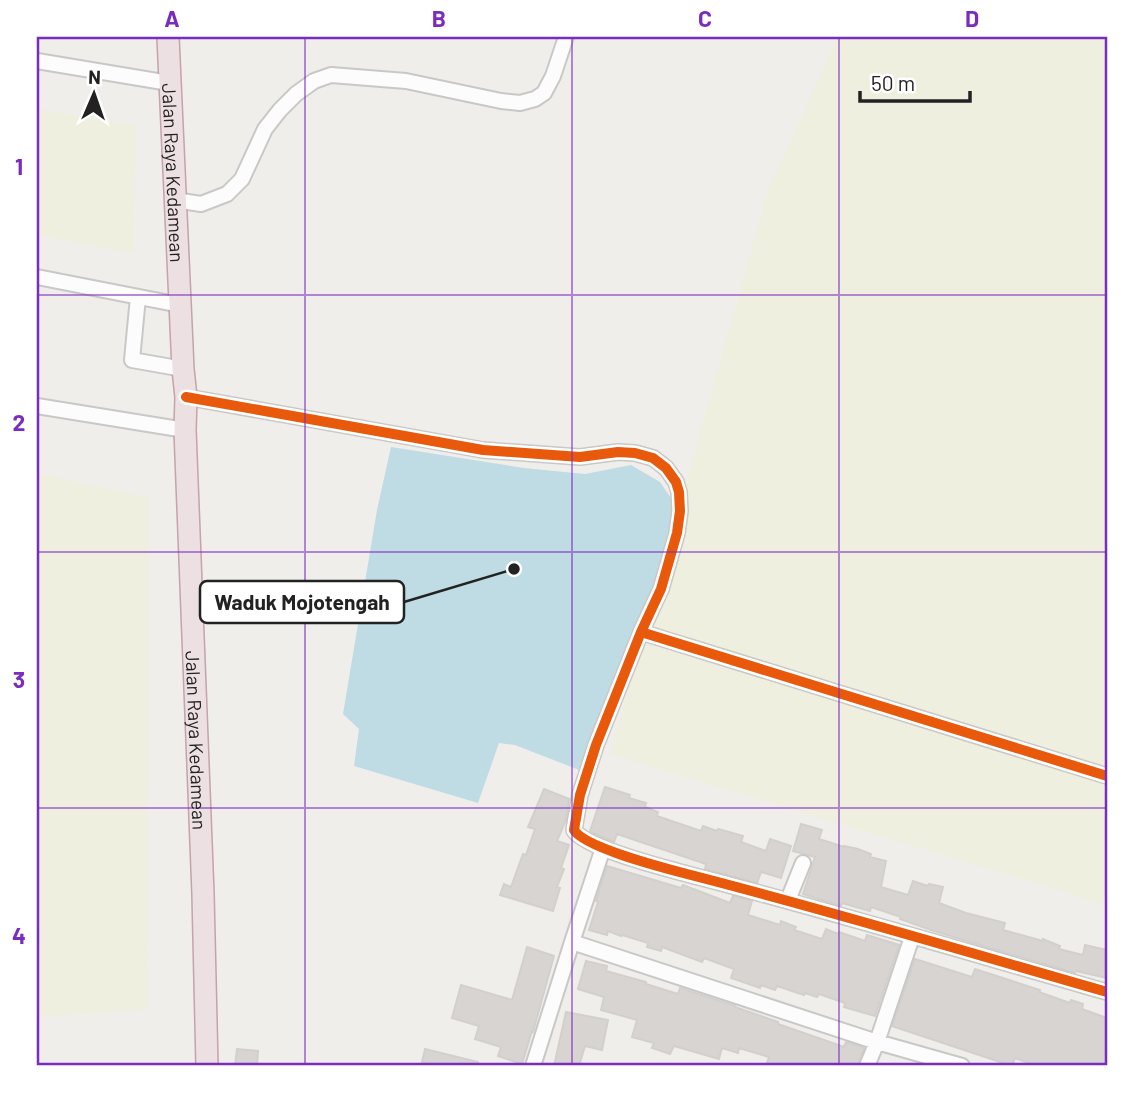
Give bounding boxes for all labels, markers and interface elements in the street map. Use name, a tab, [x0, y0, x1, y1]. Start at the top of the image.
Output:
text: A	[164, 4, 180, 32]
text: B	[432, 4, 446, 32]
text: C	[698, 4, 712, 32]
text: D	[965, 4, 979, 32]
north arrow	[60, 60, 130, 130]
scale bar	[860, 60, 971, 104]
text: N	[88, 65, 101, 88]
text: 50 m	[871, 70, 915, 95]
street label: Jalan Raya Kedamean	[159, 83, 190, 263]
text: 1	[15, 152, 23, 180]
text: 2	[13, 408, 25, 436]
callout: Waduk Mojotengah	[200, 581, 404, 623]
text: Waduk Mojotengah	[214, 589, 390, 614]
street label: Jalan Raya Kedamean	[182, 650, 212, 830]
text: 3	[13, 665, 25, 693]
text: 4	[12, 921, 26, 949]

